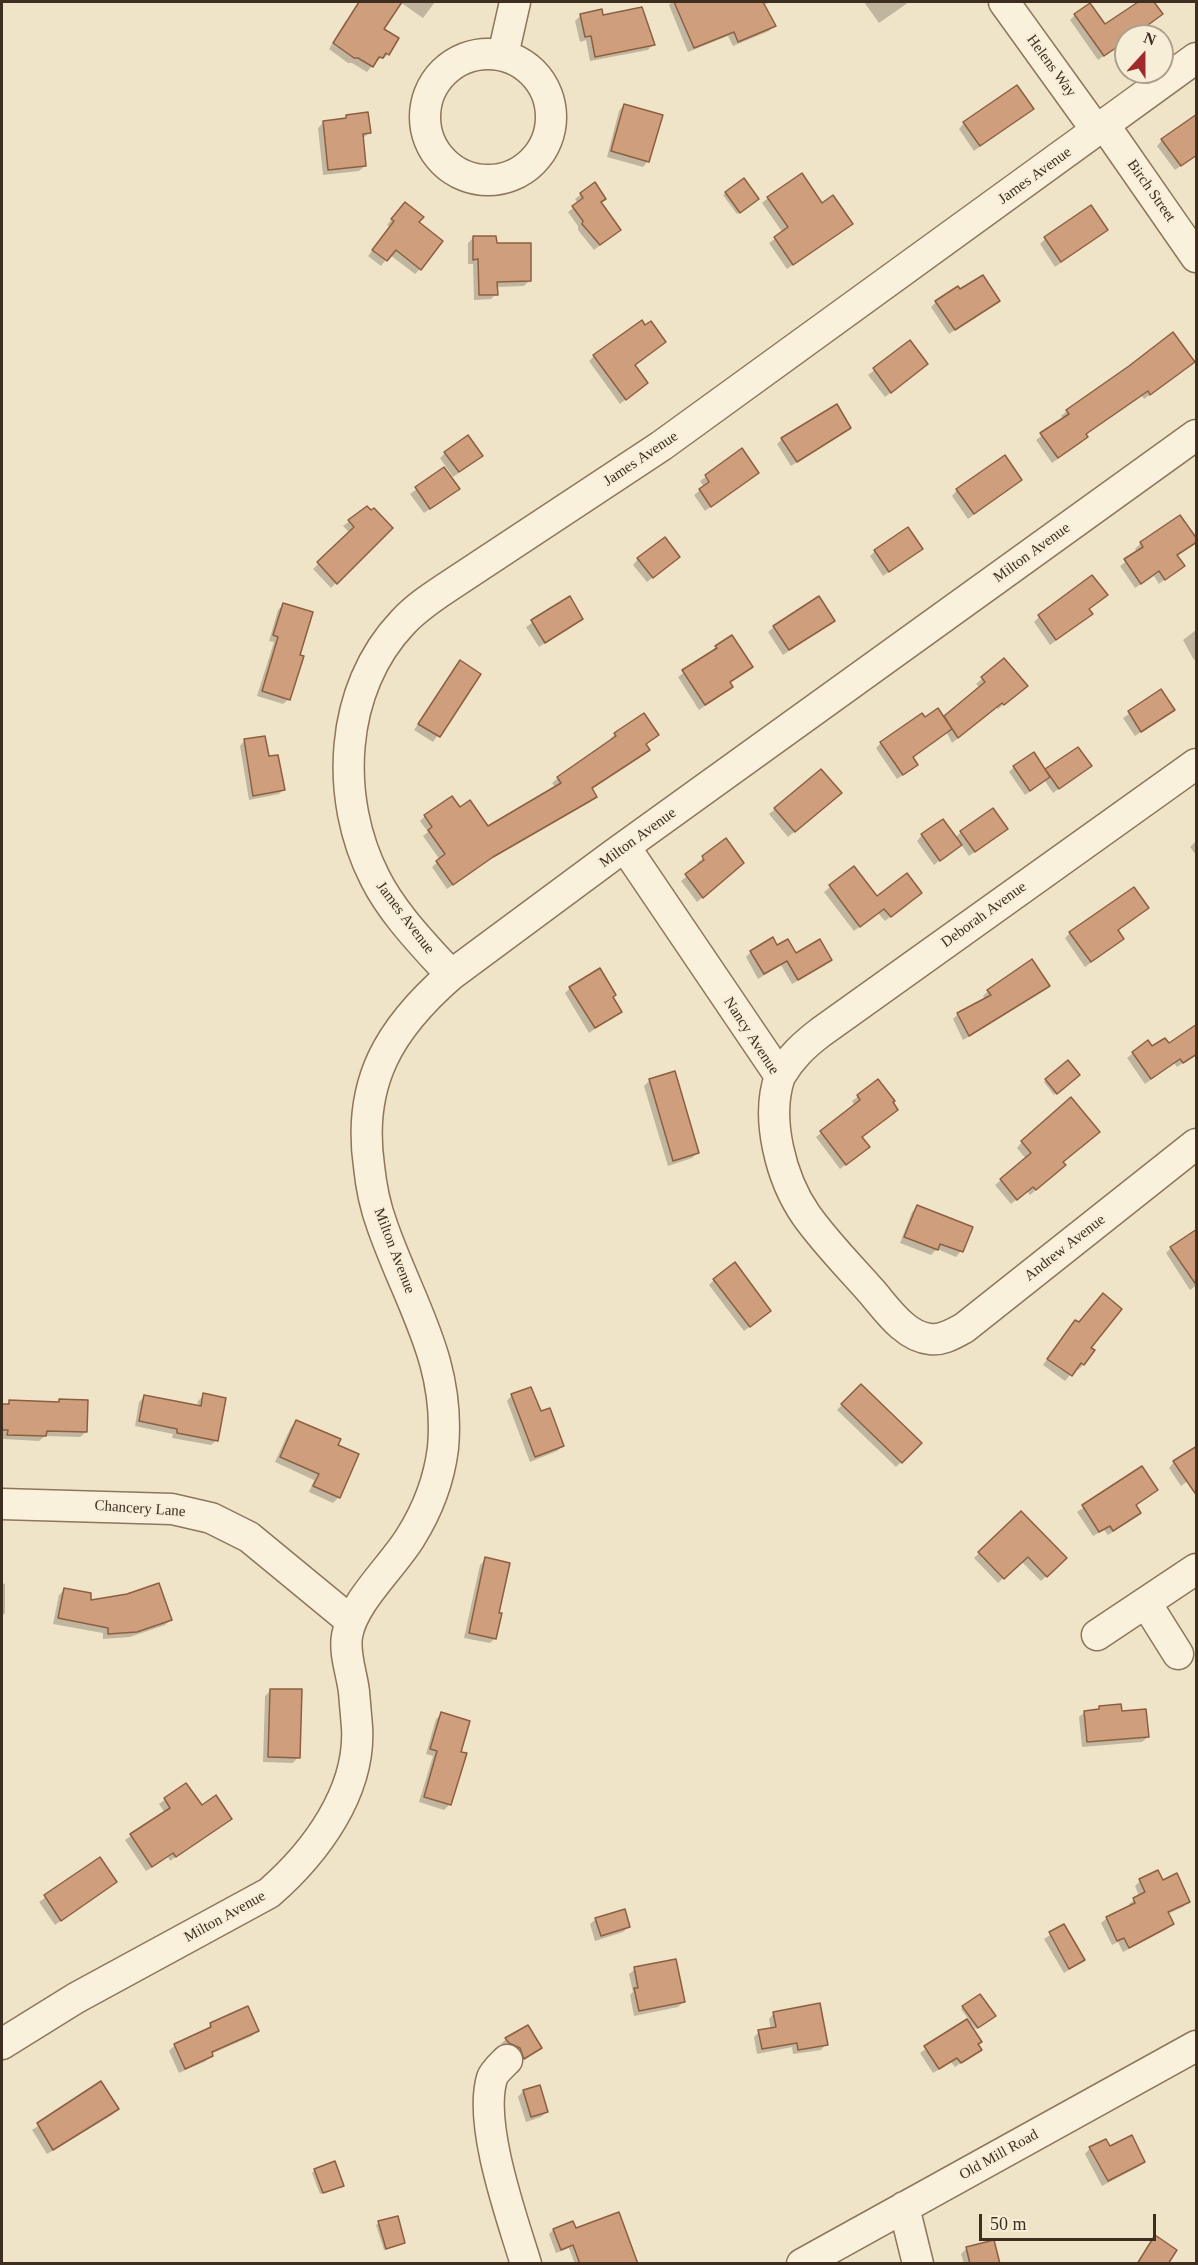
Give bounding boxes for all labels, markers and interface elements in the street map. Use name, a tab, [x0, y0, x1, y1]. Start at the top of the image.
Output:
north arrow	[1114, 24, 1174, 84]
text: N	[1141, 29, 1158, 49]
street label: Helens Way	[1022, 31, 1080, 101]
street label: James Avenue	[995, 143, 1075, 209]
street label: Birch Street	[1123, 156, 1179, 226]
street label: James Avenue	[600, 428, 682, 490]
street label: Milton Avenue	[990, 519, 1074, 587]
street label: Milton Avenue	[596, 804, 680, 872]
street label: James Avenue	[372, 878, 438, 958]
street label: Deborah Avenue	[938, 878, 1030, 952]
street label: Nancy Avenue	[719, 994, 783, 1078]
street label: Milton Avenue	[369, 1206, 419, 1296]
street label: Andrew Avenue	[1021, 1211, 1109, 1285]
street label: Chancery Lane	[94, 1497, 186, 1521]
street label: Milton Avenue	[181, 1887, 269, 1947]
street label: Old Mill Road	[956, 2126, 1042, 2184]
scale bar	[982, 2202, 1159, 2240]
text: 50 m	[990, 2214, 1027, 2234]

